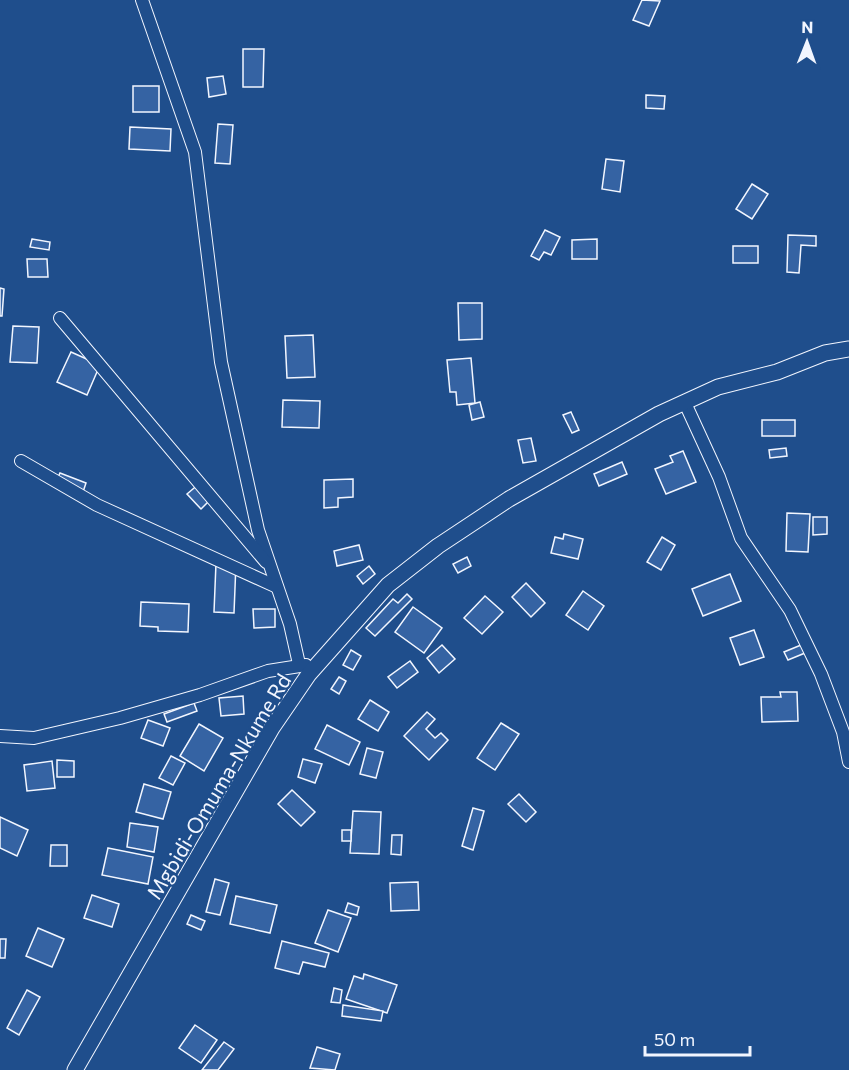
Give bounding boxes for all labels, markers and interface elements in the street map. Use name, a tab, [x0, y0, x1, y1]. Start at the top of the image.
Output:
north arrow	[777, 12, 837, 72]
text: N	[801, 17, 813, 36]
street label: Mgbidi-Omuma-Nkume Rd	[141, 669, 295, 903]
scale bar	[645, 1019, 750, 1057]
text: 50 m	[654, 1028, 695, 1050]

